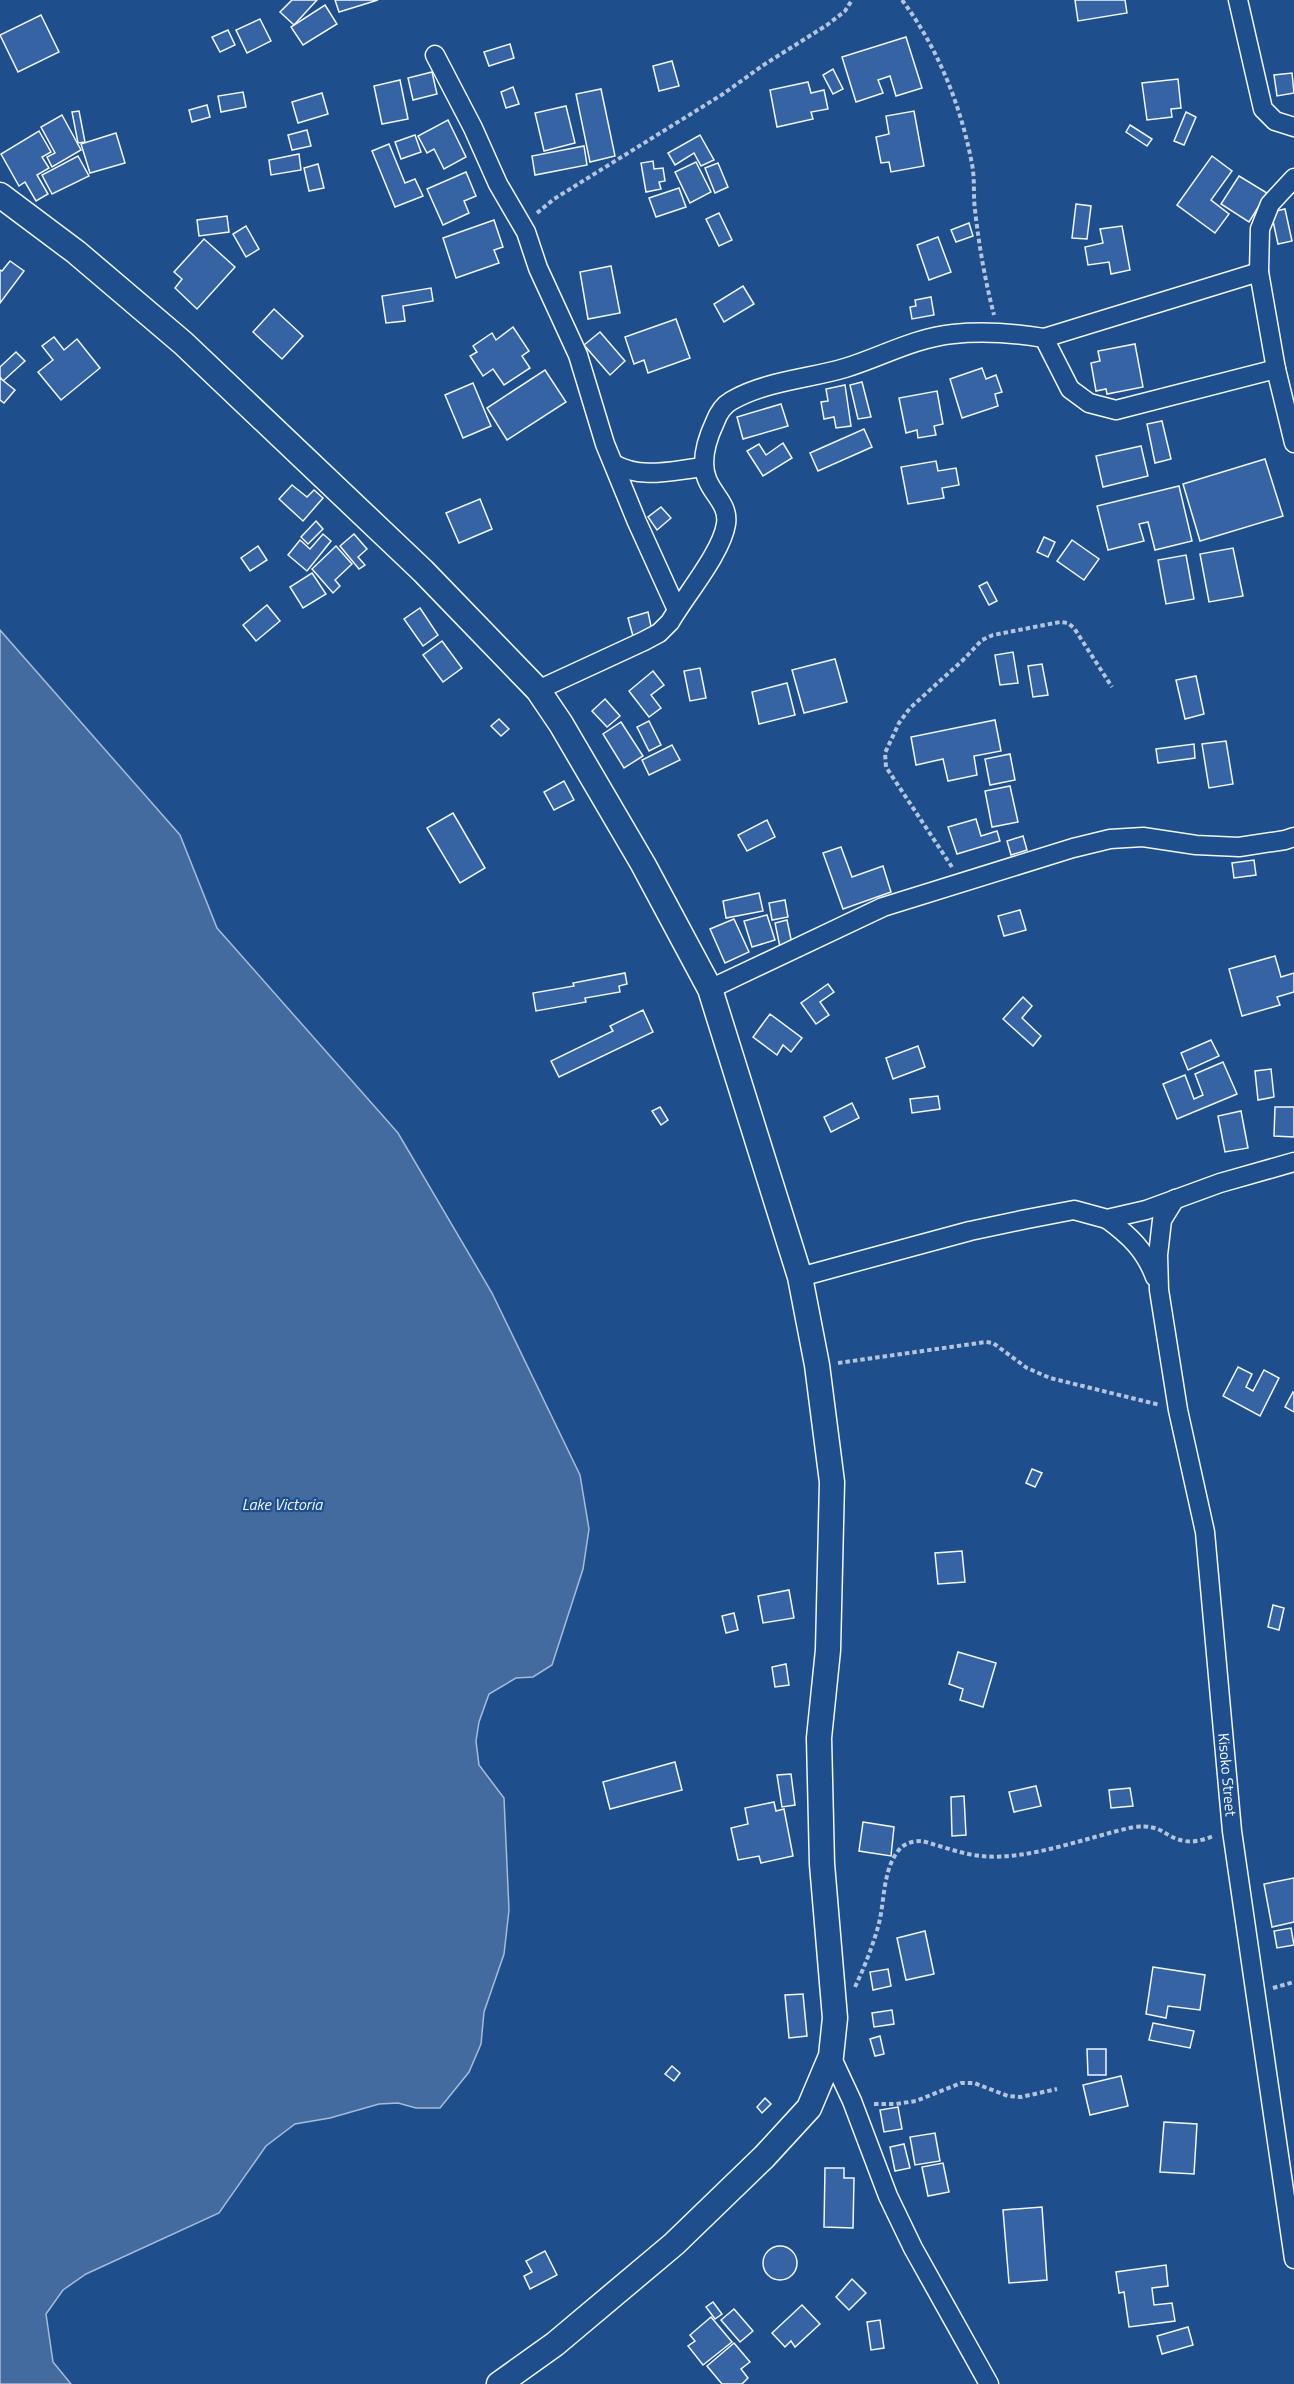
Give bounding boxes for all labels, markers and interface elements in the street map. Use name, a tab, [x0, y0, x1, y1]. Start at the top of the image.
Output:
water label: Lake Victoria	[242, 1492, 323, 1516]
street label: Kisoko Street	[1212, 1732, 1243, 1818]

